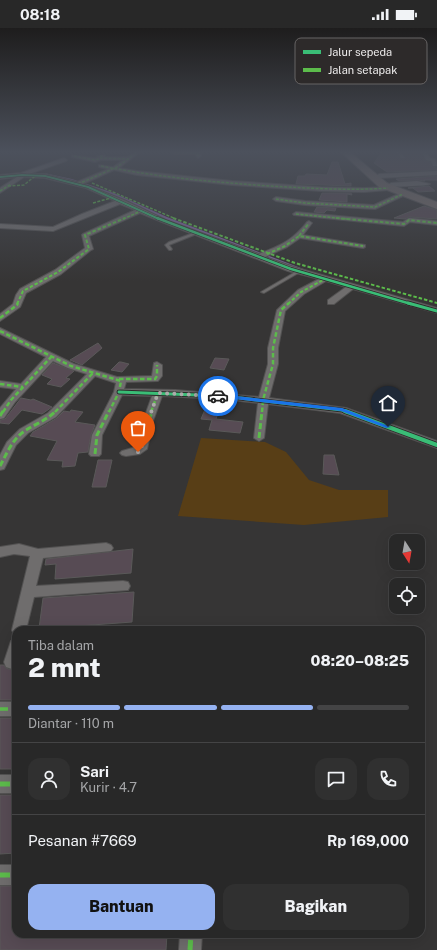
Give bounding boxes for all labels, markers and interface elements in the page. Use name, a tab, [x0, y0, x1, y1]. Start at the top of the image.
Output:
text: 08:18	[20, 6, 60, 23]
legend	[295, 38, 427, 84]
text: Jalur sepeda	[328, 46, 392, 58]
text: Jalan setapak	[328, 64, 397, 76]
courier	[198, 376, 238, 416]
icon: car	[207, 385, 229, 407]
pin	[371, 386, 405, 427]
icon: home	[377, 392, 399, 414]
pin	[121, 411, 155, 452]
icon: bag	[127, 417, 149, 439]
north arrow	[389, 534, 425, 570]
map controls	[389, 534, 425, 614]
button: locate	[389, 578, 425, 614]
text: Tiba dalam	[28, 638, 94, 653]
text: 2 mnt	[28, 652, 101, 683]
text: 08:20–08:25	[311, 652, 409, 669]
text: Diantar · 110 m	[28, 716, 114, 731]
button: person	[28, 758, 70, 800]
button: chat	[315, 758, 357, 800]
button: phone	[367, 758, 409, 800]
text: Sari	[80, 763, 109, 780]
text: Kurir · 4.7	[80, 780, 137, 795]
text: Pesanan #7669	[28, 832, 137, 849]
text: Rp 169,000	[327, 832, 409, 849]
button: Bantuan	[28, 884, 215, 930]
button: Bagikan	[223, 884, 409, 930]

